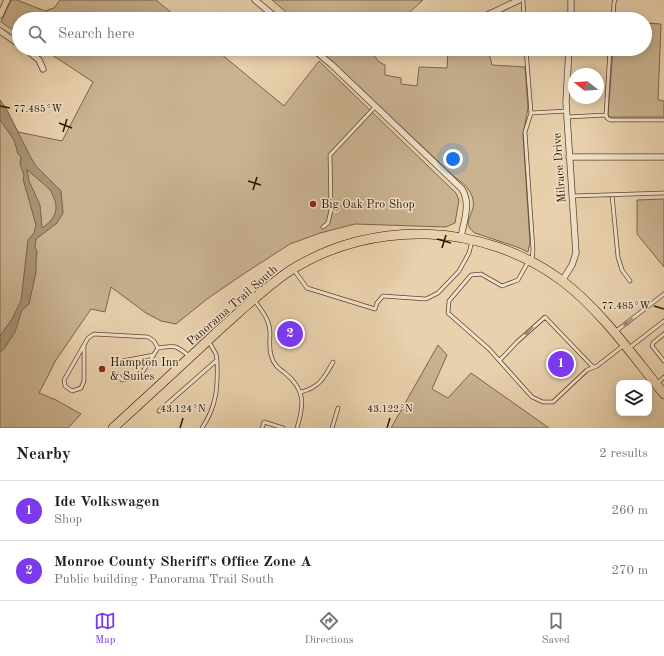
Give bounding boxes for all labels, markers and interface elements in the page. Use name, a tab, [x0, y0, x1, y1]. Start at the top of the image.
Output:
search box	[12, 12, 652, 56]
icon: search	[26, 23, 48, 45]
text: Search here	[58, 27, 135, 42]
north arrow	[568, 68, 604, 104]
text: 77.485°W	[14, 104, 62, 114]
street label: Milrace Drive	[552, 132, 568, 203]
your location	[443, 149, 463, 169]
marker: Big Oak Pro Shop	[308, 199, 318, 209]
place label: Big Oak Pro Shop	[321, 199, 415, 211]
street label: Panorama Trail South	[185, 263, 281, 348]
text: 77.485°W	[602, 301, 650, 311]
one-way arrow	[622, 318, 633, 326]
pin: 2	[277, 319, 303, 349]
one-way arrow	[523, 327, 534, 336]
pin: 1	[548, 349, 574, 379]
place label: Hampton Inn & Suites	[110, 357, 179, 383]
marker: Hampton Inn & Suites	[97, 364, 107, 374]
map controls	[616, 380, 652, 416]
button: layers	[616, 380, 652, 416]
text: 43.124°N	[160, 404, 206, 414]
text: 43.122°N	[367, 404, 413, 414]
text: Nearby	[16, 446, 71, 463]
text: 2 results	[599, 447, 648, 460]
text: Ide Volkswagen	[54, 495, 159, 510]
text: 1	[25, 504, 33, 517]
text: 260 m	[611, 504, 648, 517]
text: Shop	[54, 513, 82, 526]
text: Monroe County Sheriff's Office Zone A	[54, 555, 312, 570]
text: 2	[25, 564, 33, 577]
text: 270 m	[611, 564, 648, 577]
text: Public building · Panorama Trail South	[54, 573, 274, 586]
tab: Map	[94, 610, 116, 648]
tab: Directions	[305, 610, 353, 648]
tab: Saved	[542, 610, 570, 648]

